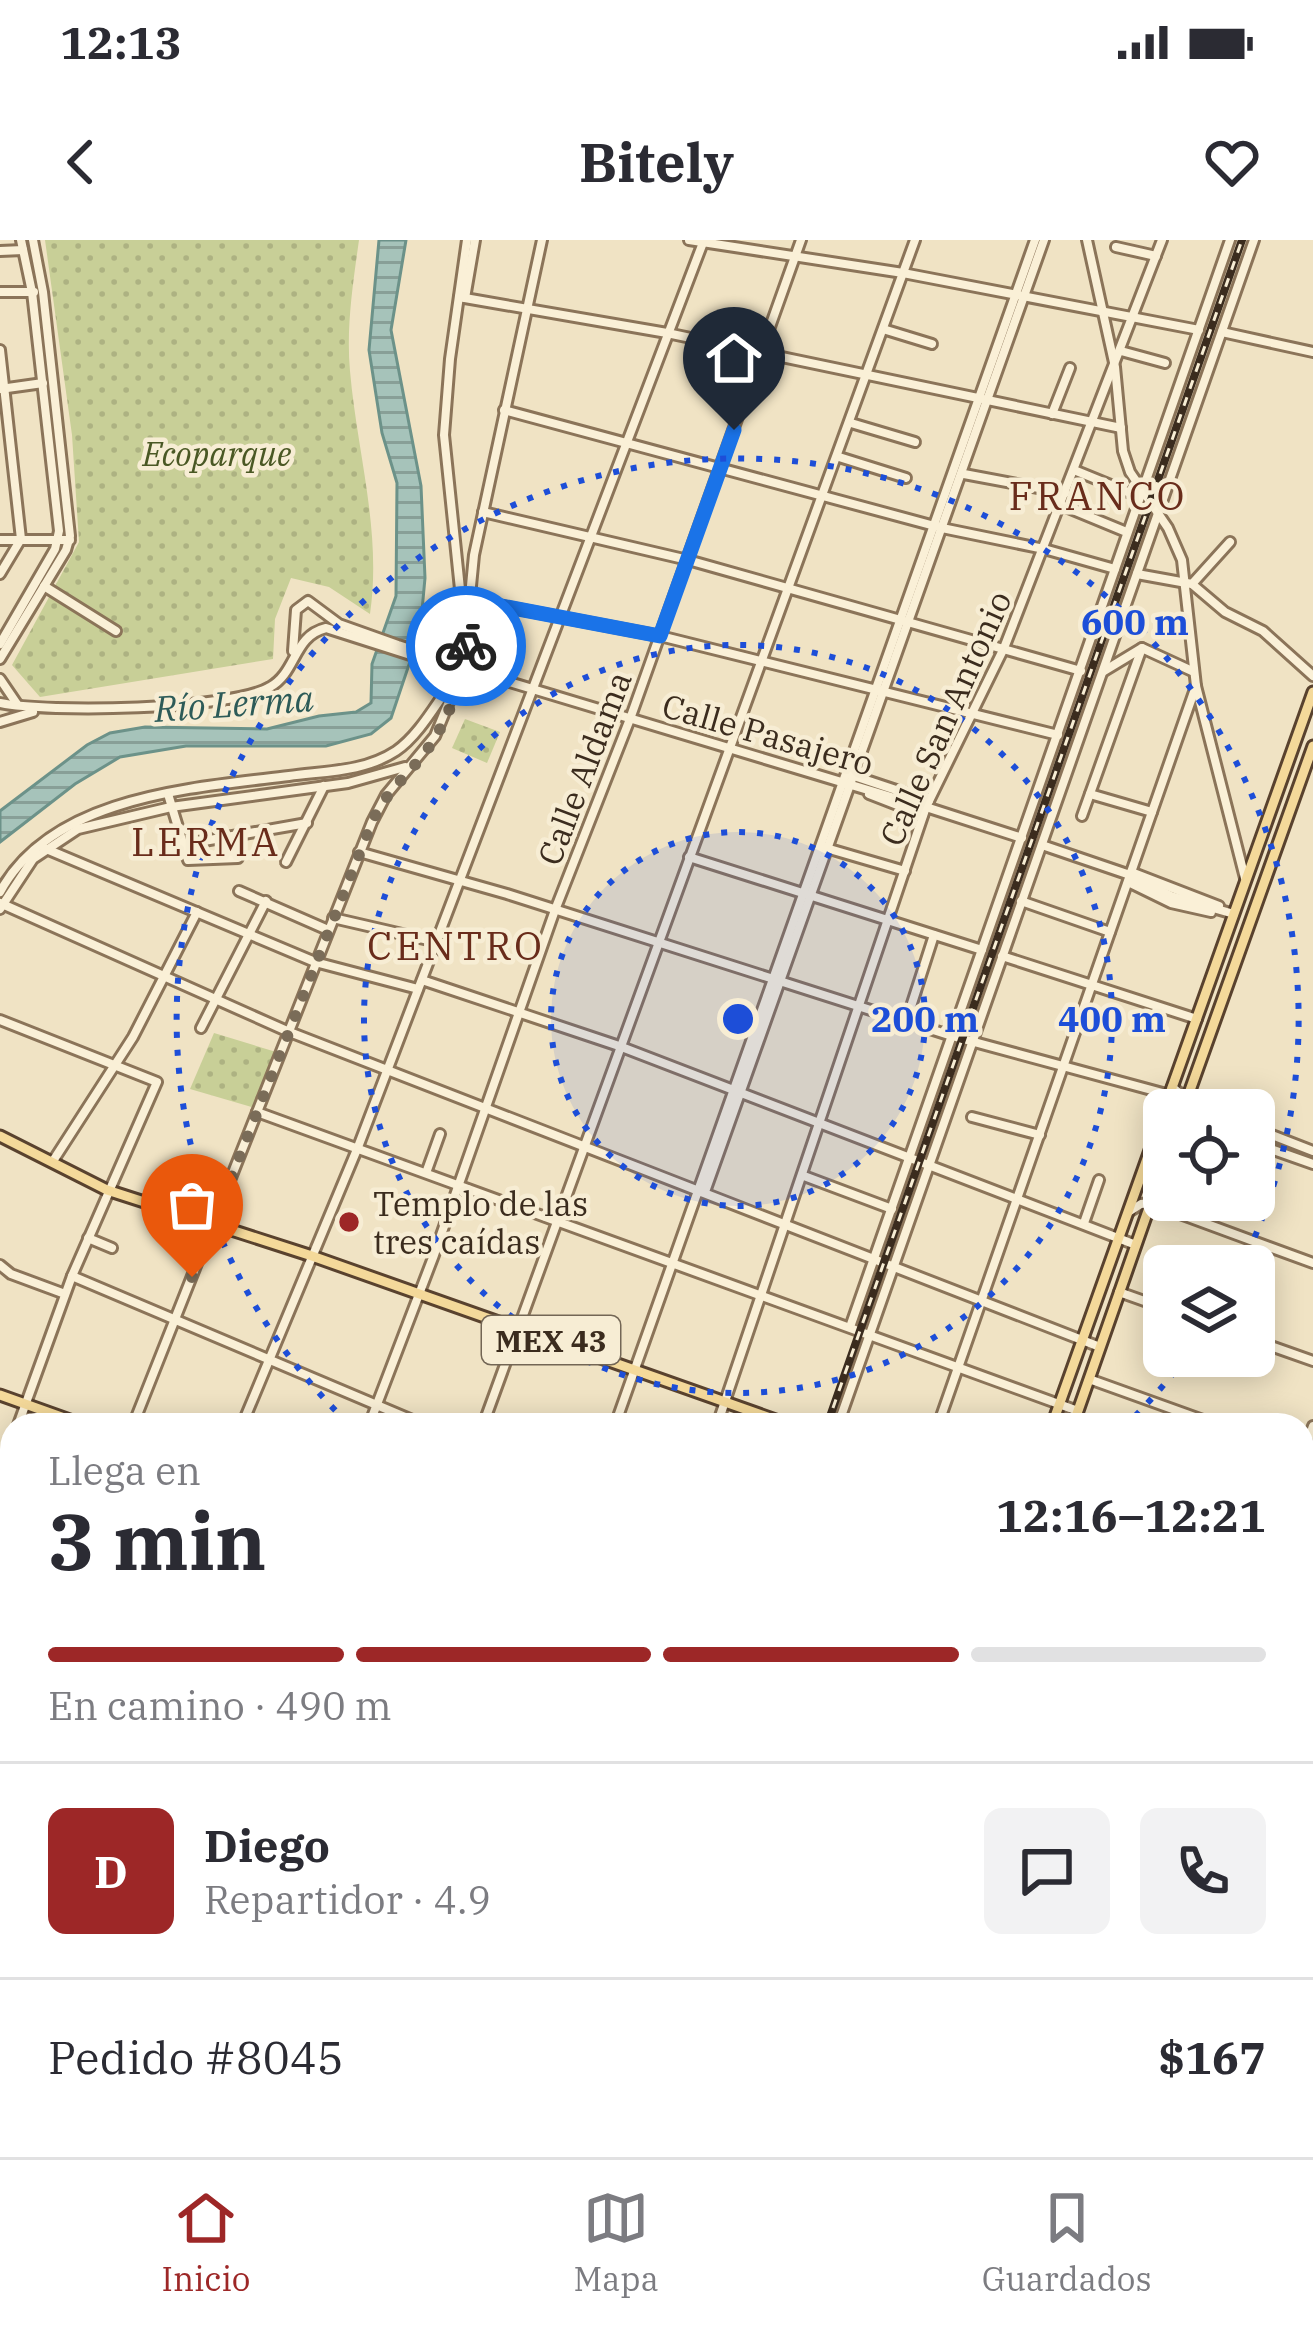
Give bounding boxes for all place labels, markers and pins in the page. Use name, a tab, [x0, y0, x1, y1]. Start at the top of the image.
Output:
pin	[683, 307, 785, 430]
centre of rings	[717, 998, 759, 1040]
pin	[141, 1154, 243, 1277]
place label: Templo de las tres caídas	[373, 1182, 588, 1263]
marker: Templo de las tres caídas	[336, 1209, 362, 1235]

